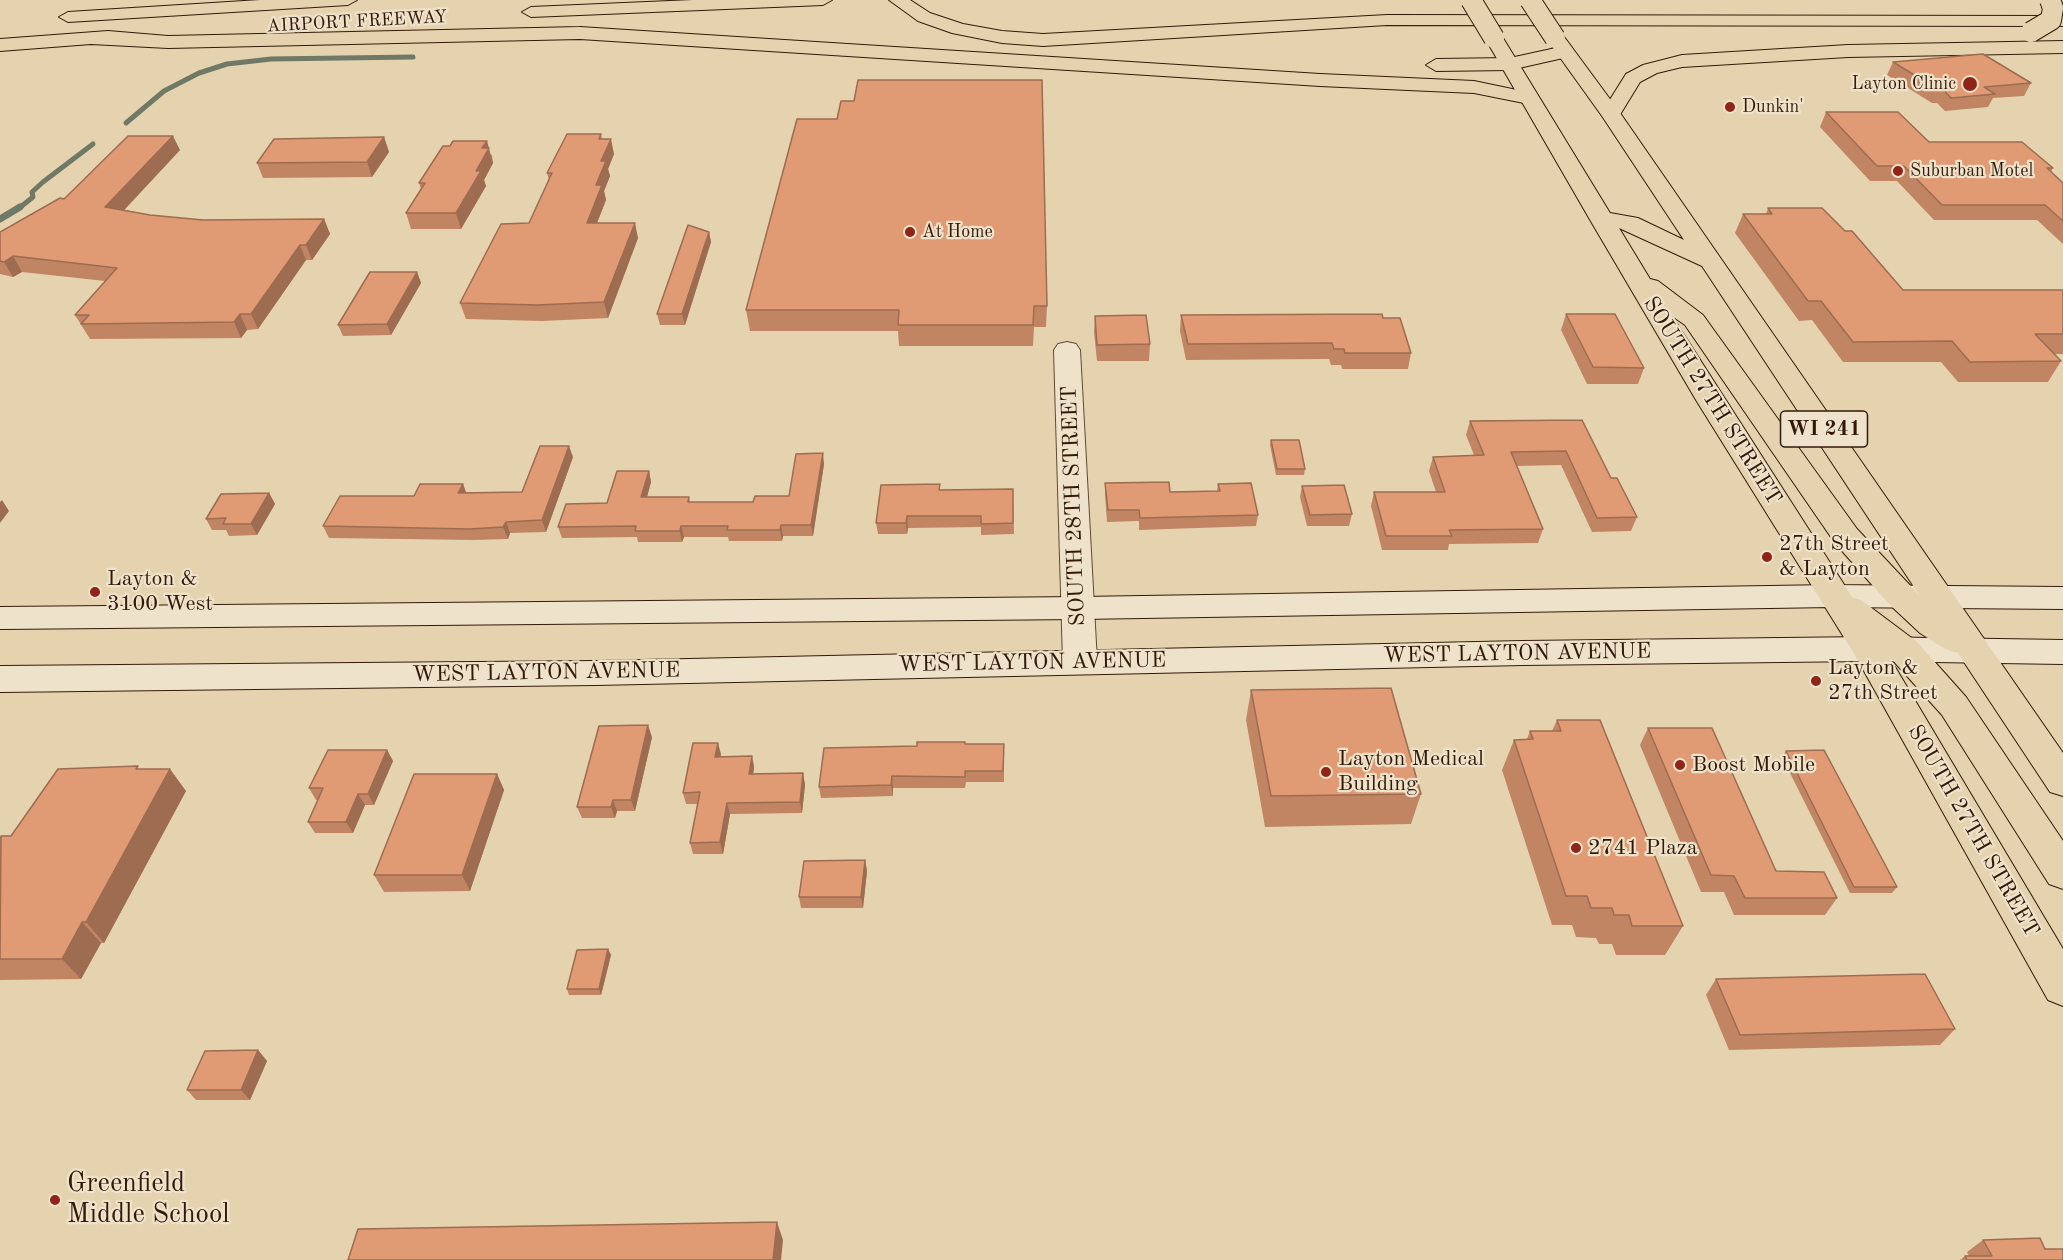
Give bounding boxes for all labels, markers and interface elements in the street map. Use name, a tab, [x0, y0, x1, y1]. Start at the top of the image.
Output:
street label: AIRPORT FREEWAY	[266, 6, 448, 38]
place label: Layton Clinic	[1852, 73, 1956, 95]
marker: Layton Clinic	[1961, 75, 1979, 93]
place label: Dunkin'	[1742, 96, 1804, 118]
marker: Dunkin'	[1723, 100, 1737, 114]
place label: Suburban Motel	[1910, 160, 2033, 182]
marker: Suburban Motel	[1891, 164, 1905, 178]
place label: At Home	[922, 221, 993, 243]
marker: At Home	[903, 225, 917, 239]
street label: SOUTH 27TH STREET	[1637, 292, 1787, 510]
street label: SOUTH 28TH STREET	[1057, 385, 1091, 627]
road number: WI 241	[1780, 411, 1868, 447]
place label: 27th Street & Layton	[1779, 531, 1889, 582]
marker: 27th Street & Layton	[1760, 550, 1774, 564]
place label: Layton & 3100 West	[107, 566, 213, 618]
marker: Layton & 3100 West	[88, 585, 102, 599]
street label: WEST LAYTON AVENUE	[1383, 638, 1651, 670]
street label: WEST LAYTON AVENUE	[898, 647, 1166, 679]
place label: Layton & 27th Street	[1828, 655, 1938, 706]
street label: WEST LAYTON AVENUE	[412, 657, 680, 689]
marker: Layton & 27th Street	[1809, 674, 1823, 688]
street label: SOUTH 27TH STREET	[1901, 720, 2045, 942]
place label: Layton Medical Building	[1338, 746, 1484, 798]
place label: Boost Mobile	[1692, 752, 1815, 778]
marker: Boost Mobile	[1673, 758, 1687, 772]
marker: Layton Medical Building	[1319, 765, 1333, 779]
place label: 2741 Plaza	[1588, 835, 1698, 861]
marker: 2741 Plaza	[1569, 841, 1583, 855]
place label: Greenfield Middle School	[67, 1168, 230, 1231]
marker: Greenfield Middle School	[48, 1193, 62, 1207]

